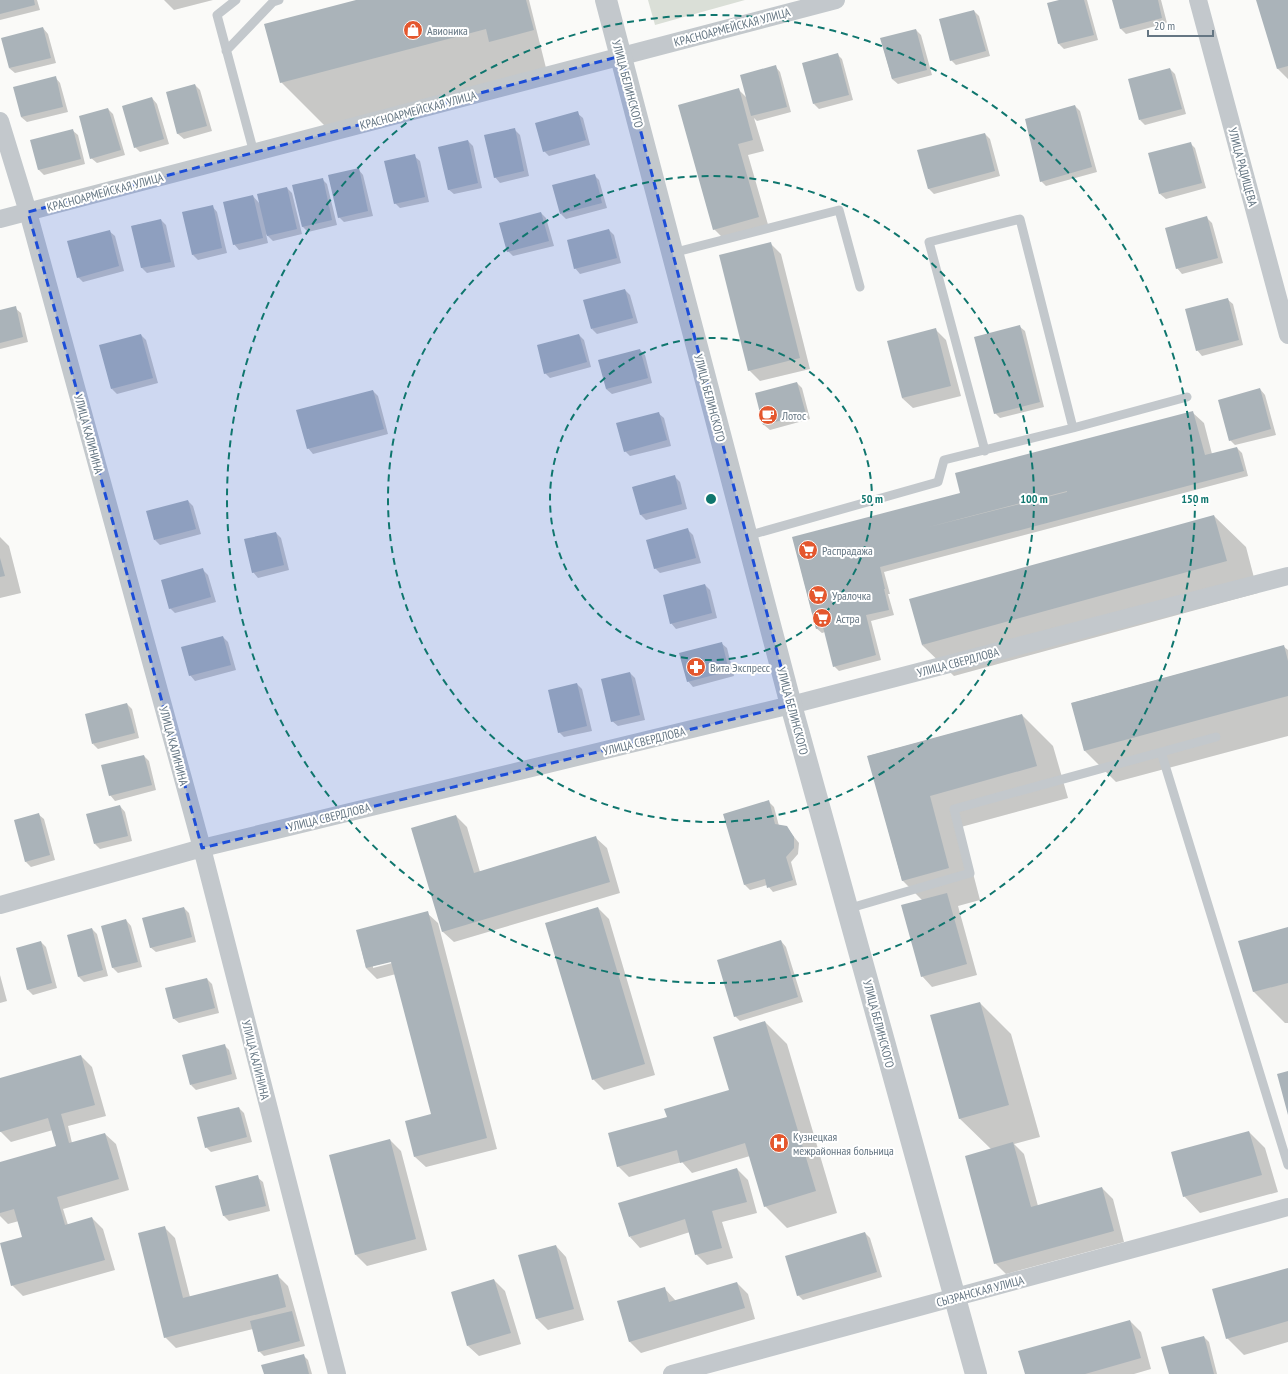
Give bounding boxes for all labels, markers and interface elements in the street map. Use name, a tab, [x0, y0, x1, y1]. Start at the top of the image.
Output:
street label: КРАСНОАРМЕЙСКАЯ УЛИЦА	[672, 4, 792, 50]
scale bar	[1148, 12, 1213, 38]
text: 20 m	[1154, 18, 1175, 33]
shop icon: Авионика	[402, 19, 424, 41]
place label: Авионика	[427, 23, 468, 38]
street label: УЛИЦА БЕЛИНСКОГО	[609, 38, 647, 130]
street label: КРАСНОАРМЕЙСКАЯ УЛИЦА	[358, 87, 478, 133]
street label: УЛИЦА РАДИЩЕВА	[1225, 126, 1261, 208]
street label: КРАСНОАРМЕЙСКАЯ УЛИЦА	[45, 169, 165, 215]
street label: УЛИЦА БЕЛИНСКОГО	[691, 352, 729, 444]
street label: УЛИЦА КАЛИНИНА	[71, 393, 107, 476]
cafe icon: Лотос	[757, 404, 779, 426]
place label: Лотос	[781, 408, 807, 423]
text: 50 m	[861, 491, 883, 506]
text: 100 m	[1020, 491, 1048, 506]
text: 150 m	[1181, 491, 1209, 506]
centre of rings	[704, 492, 718, 506]
supermarket icon: Распрадажа	[797, 539, 819, 561]
place label: Распрадажа	[822, 543, 873, 558]
supermarket icon: Уралочка	[807, 584, 829, 606]
place label: Уралочка	[832, 588, 871, 603]
supermarket icon: Астра	[811, 607, 833, 629]
place label: Астра	[836, 611, 860, 626]
street label: УЛИЦА СВЕРДЛОВА	[915, 644, 1001, 680]
pharmacy icon: Вита Экспресс	[685, 656, 707, 678]
place label: Вита Экспресс	[710, 660, 771, 675]
street label: УЛИЦА БЕЛИНСКОГО	[774, 665, 812, 757]
street label: УЛИЦА КАЛИНИНА	[156, 705, 192, 788]
street label: УЛИЦА СВЕРДЛОВА	[601, 723, 687, 758]
street label: УЛИЦА СВЕРДЛОВА	[286, 799, 372, 834]
street label: УЛИЦА БЕЛИНСКОГО	[860, 978, 898, 1070]
street label: УЛИЦА КАЛИНИНА	[239, 1019, 273, 1102]
place label: Кузнецкая межрайонная больница	[793, 1129, 894, 1158]
hospital icon: Кузнецкая межрайонная больница	[768, 1132, 790, 1154]
street label: СЫЗРАНСКАЯ УЛИЦА	[935, 1272, 1026, 1310]

